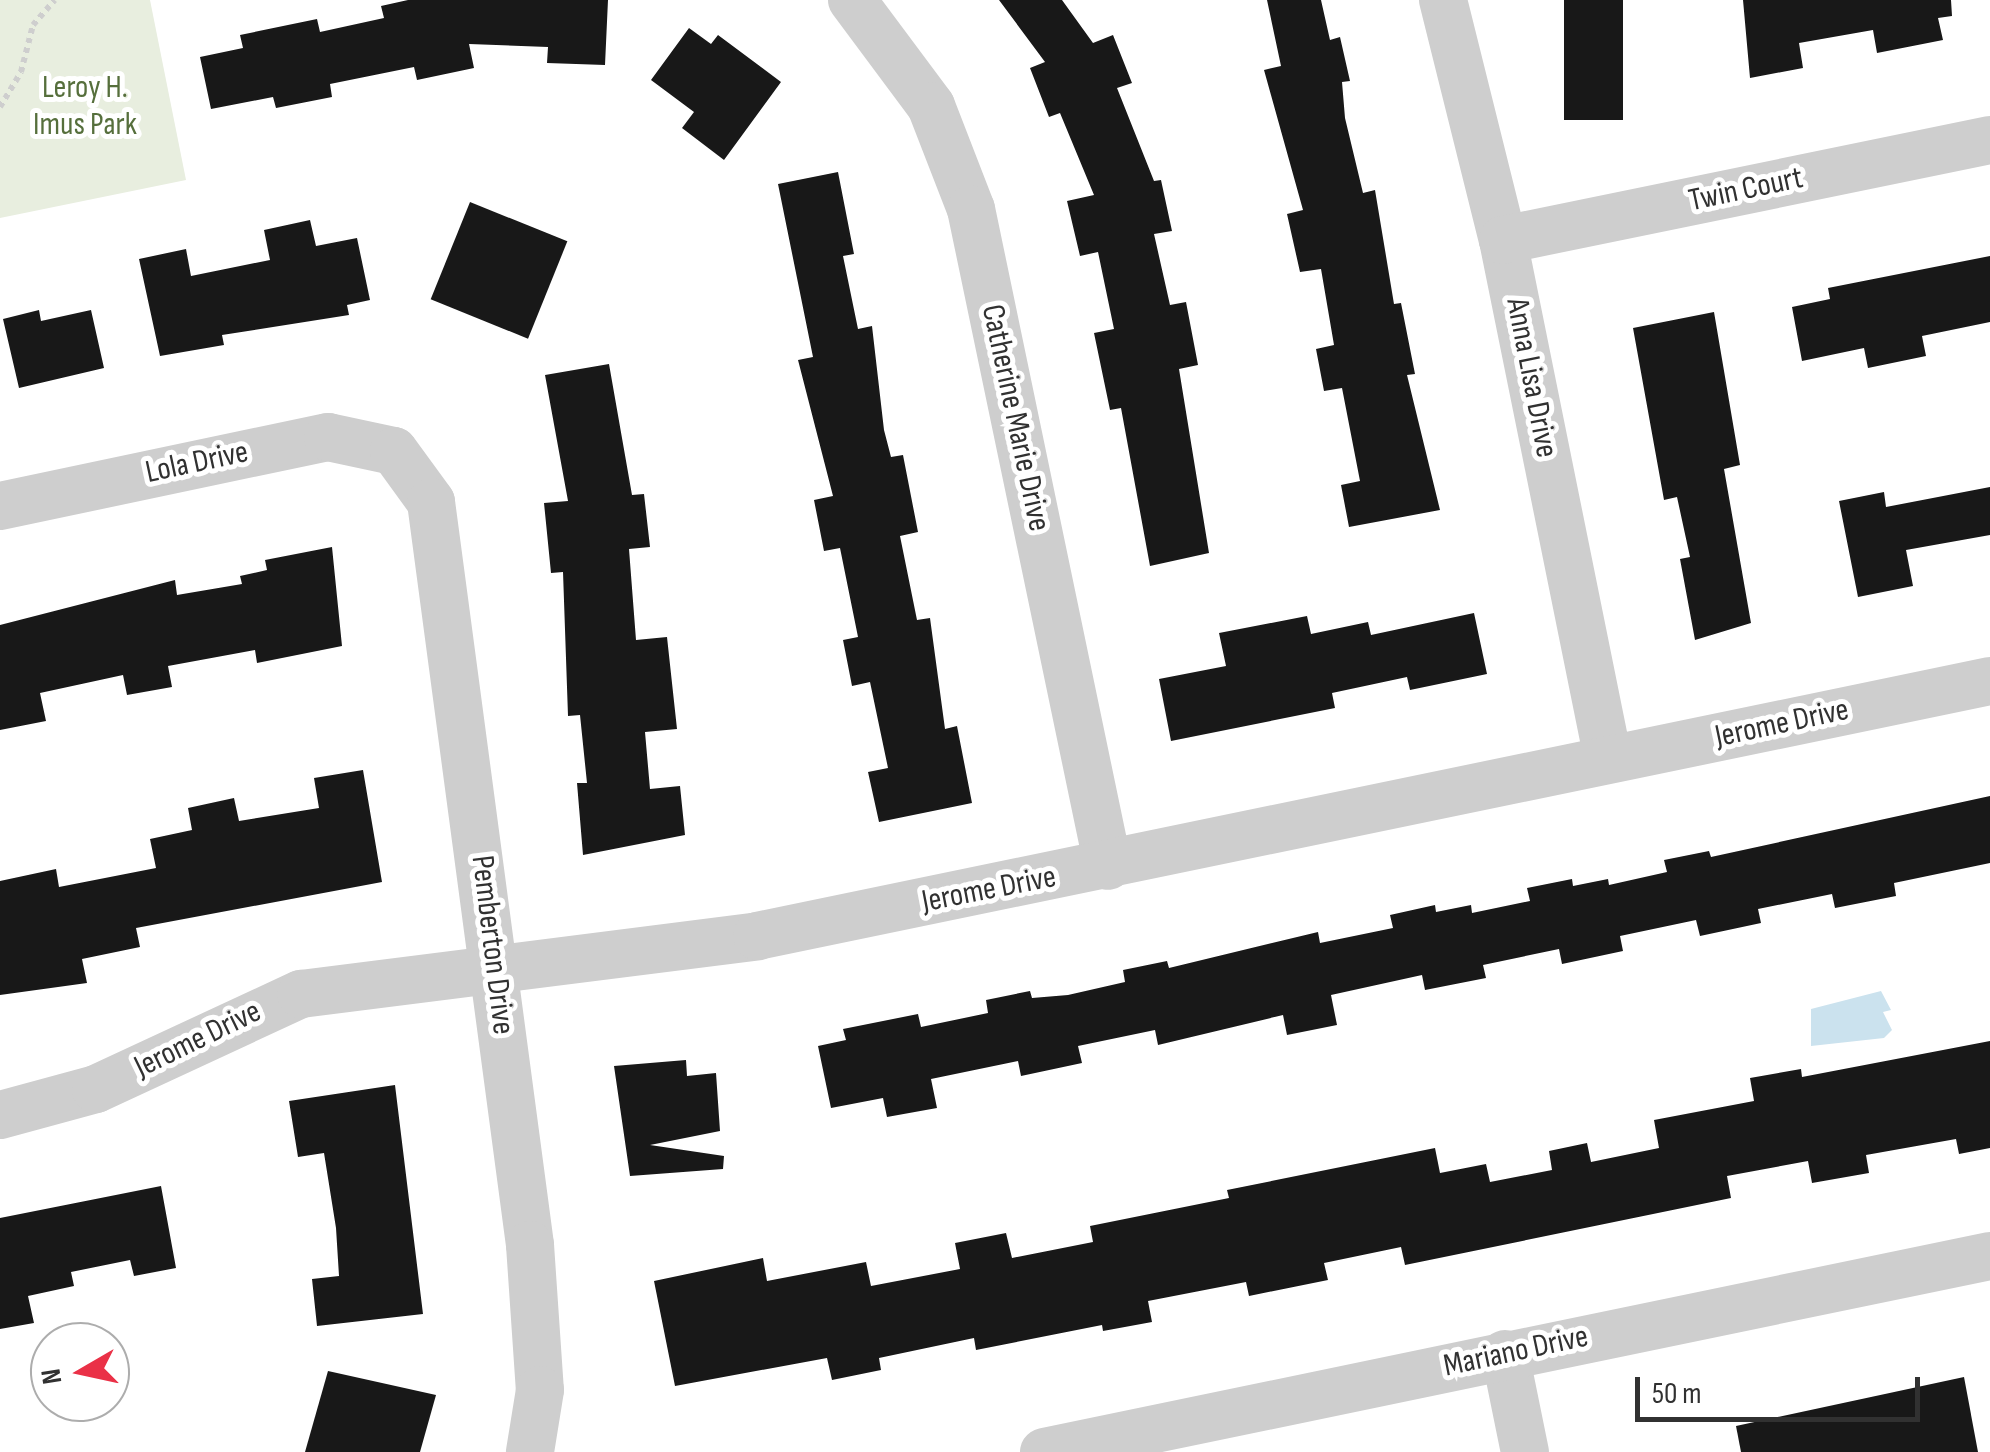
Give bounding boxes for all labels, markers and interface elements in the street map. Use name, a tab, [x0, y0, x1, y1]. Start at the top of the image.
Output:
park label: Leroy H. Imus Park	[33, 70, 137, 145]
street label: Twin Court	[1686, 159, 1806, 221]
street label: Anna Lisa Drive	[1497, 295, 1565, 461]
street label: Catherine Marie Drive	[972, 301, 1058, 535]
street label: Lola Drive	[142, 433, 252, 493]
street label: Jerome Drive	[1712, 691, 1852, 757]
street label: Pemberton Drive	[462, 853, 522, 1037]
street label: Jerome Drive	[919, 858, 1059, 922]
street label: Jerome Drive	[129, 993, 267, 1087]
street label: Mariano Drive	[1440, 1318, 1592, 1386]
north arrow	[30, 1322, 130, 1422]
scale bar	[1640, 1357, 1925, 1419]
text: N	[34, 1367, 69, 1386]
text: 50 m	[1652, 1376, 1701, 1412]

